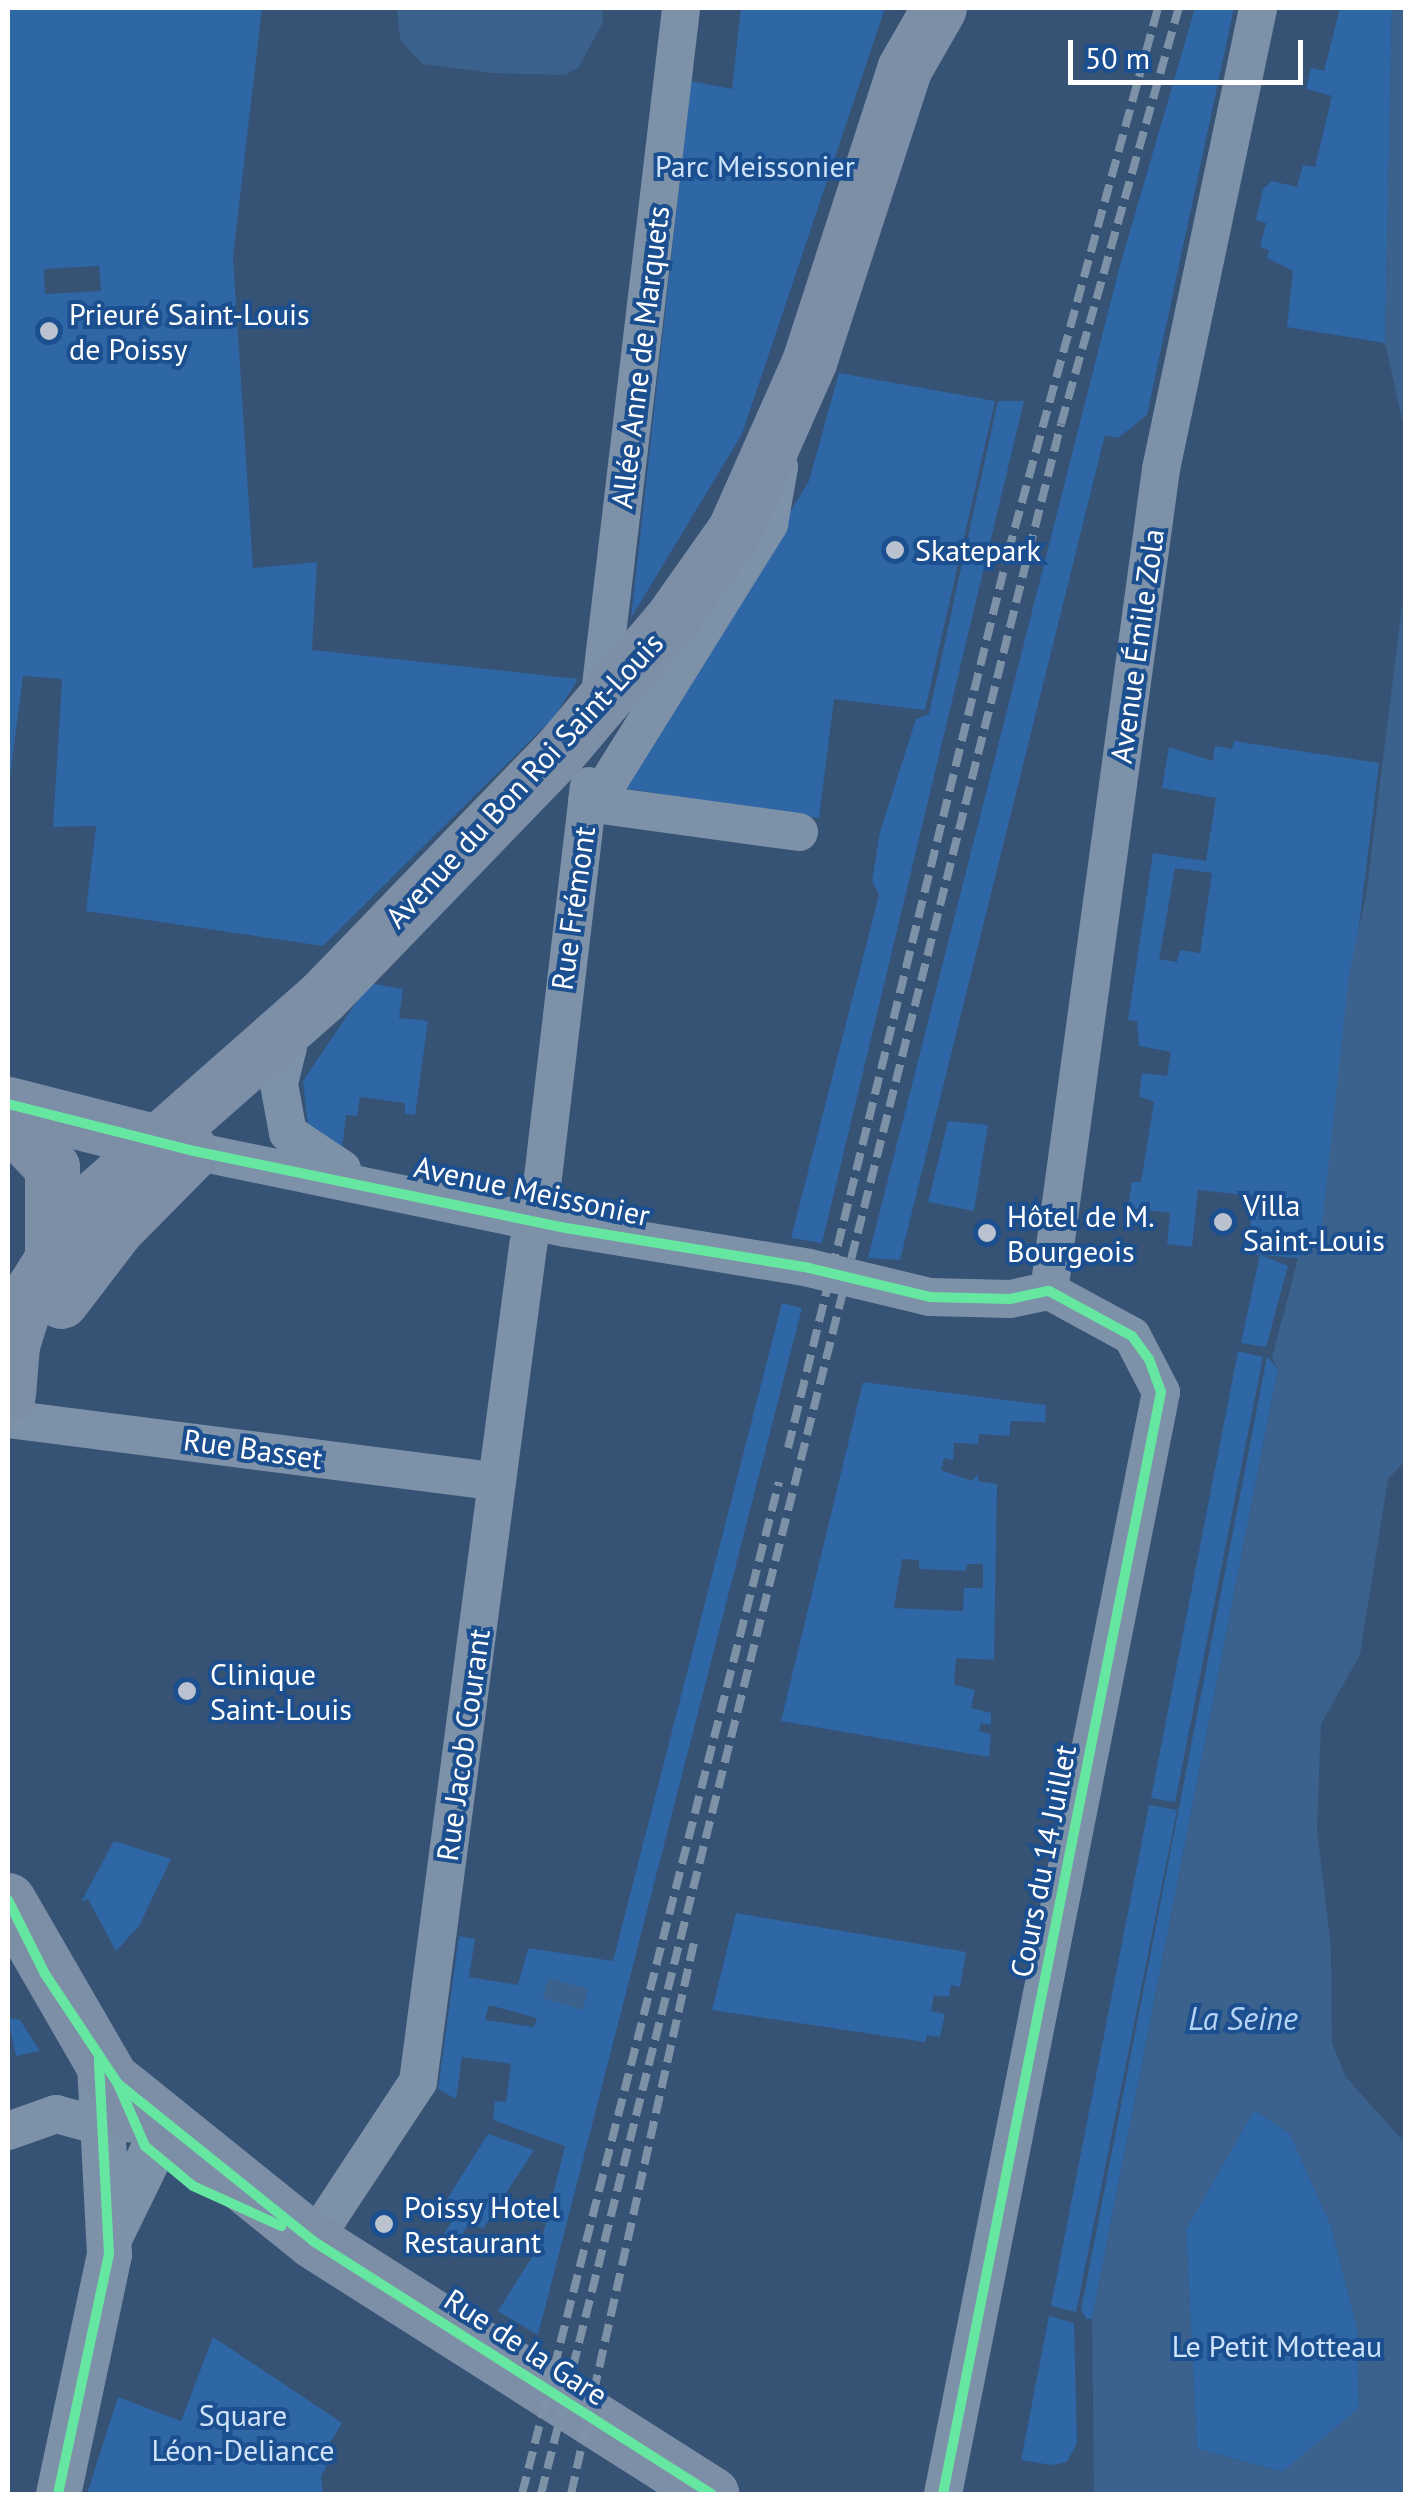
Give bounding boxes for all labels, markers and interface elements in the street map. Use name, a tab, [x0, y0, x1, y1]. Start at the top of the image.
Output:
scale bar	[1073, 20, 1308, 82]
text: 50 m	[1085, 38, 1150, 77]
park label: Parc Meissonier	[655, 148, 855, 184]
street label: Allée Anne de Marquets	[604, 203, 676, 511]
place label: Prieuré Saint-Louis de Poissy	[69, 296, 310, 366]
marker: Prieuré Saint-Louis de Poissy	[38, 320, 60, 342]
street label: Avenue Émile Zola	[1103, 526, 1171, 766]
place label: Skatepark	[915, 532, 1041, 568]
marker: Skatepark	[884, 539, 906, 561]
street label: Avenue du Bon Roi Saint-Louis	[378, 625, 670, 935]
street label: Rue Frémont	[544, 824, 602, 992]
street label: Avenue Meissonier	[411, 1148, 653, 1234]
place label: Villa Saint-Louis	[1243, 1187, 1385, 1258]
place label: Hôtel de M. Bourgeois	[1007, 1198, 1155, 1268]
marker: Villa Saint-Louis	[1212, 1211, 1234, 1233]
marker: Hôtel de M. Bourgeois	[976, 1222, 998, 1244]
street label: Rue Basset	[181, 1421, 325, 1477]
street label: Rue Jacob Courant	[429, 1627, 497, 1863]
place label: Clinique Saint-Louis	[210, 1656, 352, 1726]
marker: Clinique Saint-Louis	[174, 1678, 200, 1704]
street label: Cours du 14 Juillet	[1003, 1742, 1083, 1980]
water label: La Seine	[1188, 1999, 1298, 2037]
place label: Poissy Hotel Restaurant	[404, 2189, 561, 2260]
marker: Poissy Hotel Restaurant	[373, 2213, 395, 2235]
street label: Rue de la Gare	[438, 2281, 614, 2413]
park label: Le Petit Motteau	[1172, 2328, 1382, 2364]
park label: Square Léon-Deliance	[152, 2397, 334, 2468]

